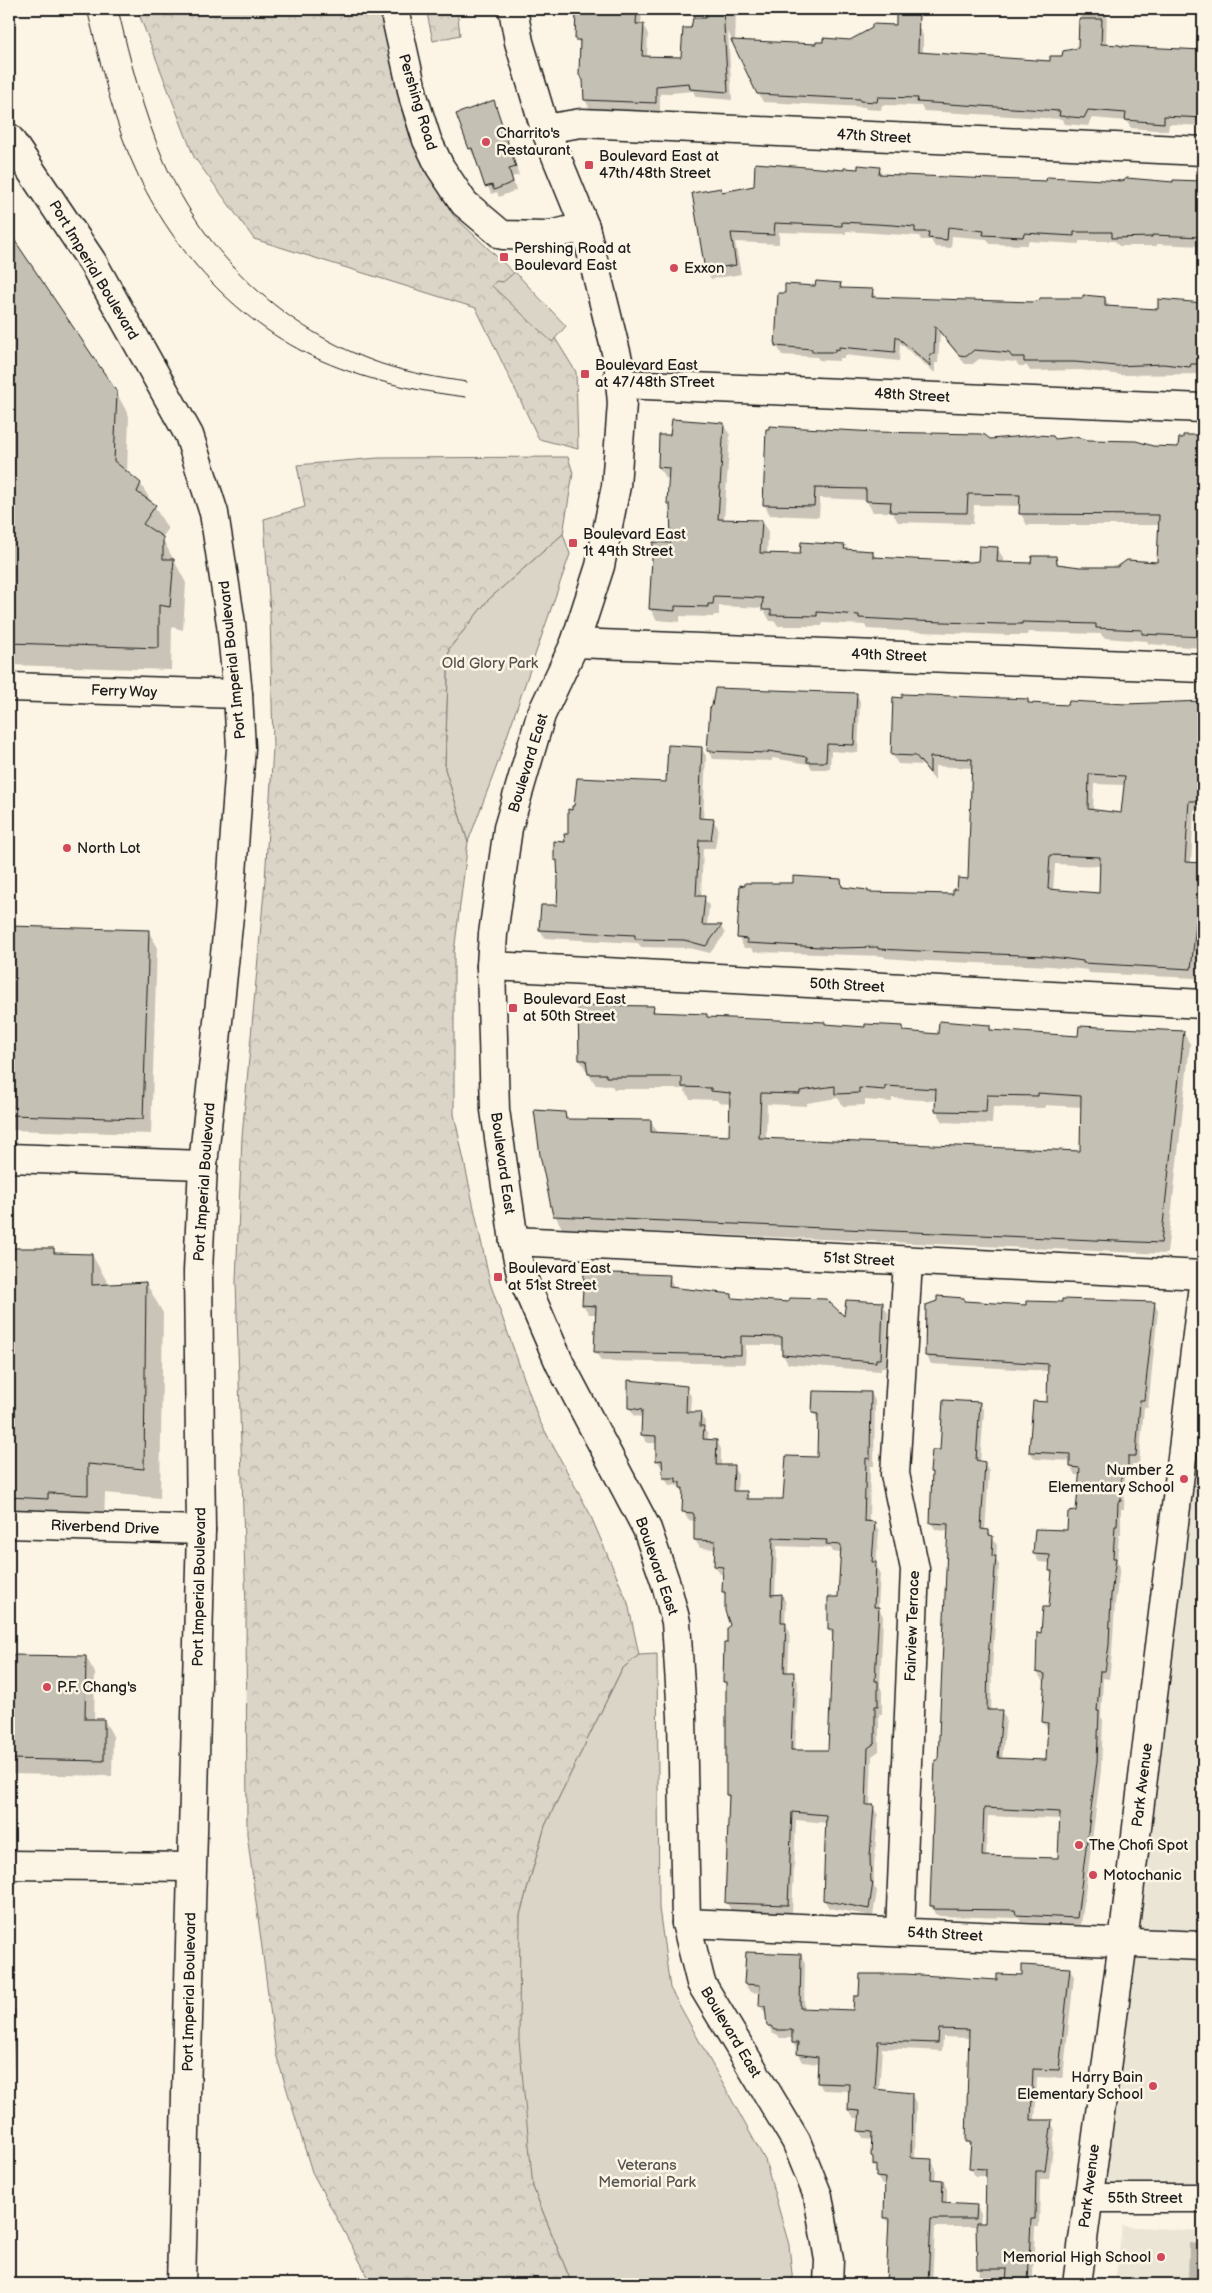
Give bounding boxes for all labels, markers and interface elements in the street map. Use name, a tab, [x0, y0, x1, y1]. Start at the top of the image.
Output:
street label: Pershing Road	[394, 52, 441, 153]
place label: Charrito's Restaurant	[496, 124, 571, 160]
street label: 47th Street	[836, 125, 912, 148]
marker: Charrito's Restaurant	[480, 136, 492, 148]
place label: Boulevard East at 47th/48th Street	[599, 147, 719, 183]
marker: Boulevard East at 47th/48th Street	[583, 159, 595, 171]
street label: Port Imperial Boulevard	[44, 197, 143, 343]
place label: Pershing Road at Boulevard East	[514, 239, 631, 275]
marker: Pershing Road at Boulevard East	[498, 251, 510, 263]
place label: Exxon	[684, 259, 724, 278]
marker: Exxon	[668, 262, 680, 274]
place label: Boulevard East at 47/48th STreet	[595, 356, 715, 392]
marker: Boulevard East at 47/48th STreet	[579, 368, 591, 380]
street label: 48th Street	[874, 384, 951, 407]
place label: Boulevard East 1t 49th Street	[583, 525, 686, 561]
marker: Boulevard East 1t 49th Street	[567, 537, 579, 549]
street label: Port Imperial Boulevard	[215, 580, 250, 740]
street label: 49th Street	[851, 645, 928, 666]
park label: Old Glory Park	[442, 654, 539, 673]
street label: Ferry Way	[91, 681, 158, 702]
street label: Boulevard East	[504, 711, 553, 815]
place label: North Lot	[77, 839, 141, 858]
marker: North Lot	[61, 842, 73, 854]
street label: 50th Street	[809, 974, 885, 997]
place label: Boulevard East at 50th Street	[523, 990, 626, 1026]
marker: Boulevard East at 50th Street	[507, 1002, 519, 1014]
street label: Port Imperial Boulevard	[189, 1102, 220, 1262]
street label: Boulevard East	[486, 1111, 519, 1216]
street label: 51st Street	[823, 1248, 895, 1271]
place label: Boulevard East at 51st Street	[508, 1259, 611, 1295]
marker: Boulevard East at 51st Street	[492, 1271, 504, 1283]
place label: Number 2 Elementary School	[1048, 1461, 1174, 1497]
marker: Number 2 Elementary School	[1178, 1473, 1190, 1485]
street label: Port Imperial Boulevard	[189, 1507, 210, 1667]
street label: Boulevard East	[631, 1514, 682, 1618]
street label: Riverbend Drive	[50, 1516, 160, 1539]
street label: Fairview Terrace	[901, 1570, 924, 1682]
place label: P.F. Chang's	[57, 1678, 137, 1697]
marker: P.F. Chang's	[41, 1681, 53, 1693]
street label: Park Avenue	[1128, 1742, 1157, 1828]
place label: The Chofi Spot	[1089, 1836, 1188, 1855]
marker: The Chofi Spot	[1073, 1839, 1085, 1851]
place label: Motochanic	[1103, 1866, 1182, 1885]
marker: Motochanic	[1087, 1869, 1099, 1881]
street label: Port Imperial Boulevard	[179, 1912, 200, 2072]
street label: 54th Street	[907, 1923, 984, 1946]
street label: Boulevard East	[696, 1983, 765, 2082]
place label: Harry Bain Elementary School	[1017, 2068, 1143, 2104]
marker: Harry Bain Elementary School	[1147, 2080, 1159, 2092]
street label: Park Avenue	[1075, 2143, 1104, 2229]
park label: Veterans Memorial Park	[598, 2156, 696, 2192]
street label: 55th Street	[1107, 2189, 1183, 2208]
place label: Memorial High School	[1003, 2248, 1151, 2267]
marker: Memorial High School	[1155, 2251, 1167, 2263]

